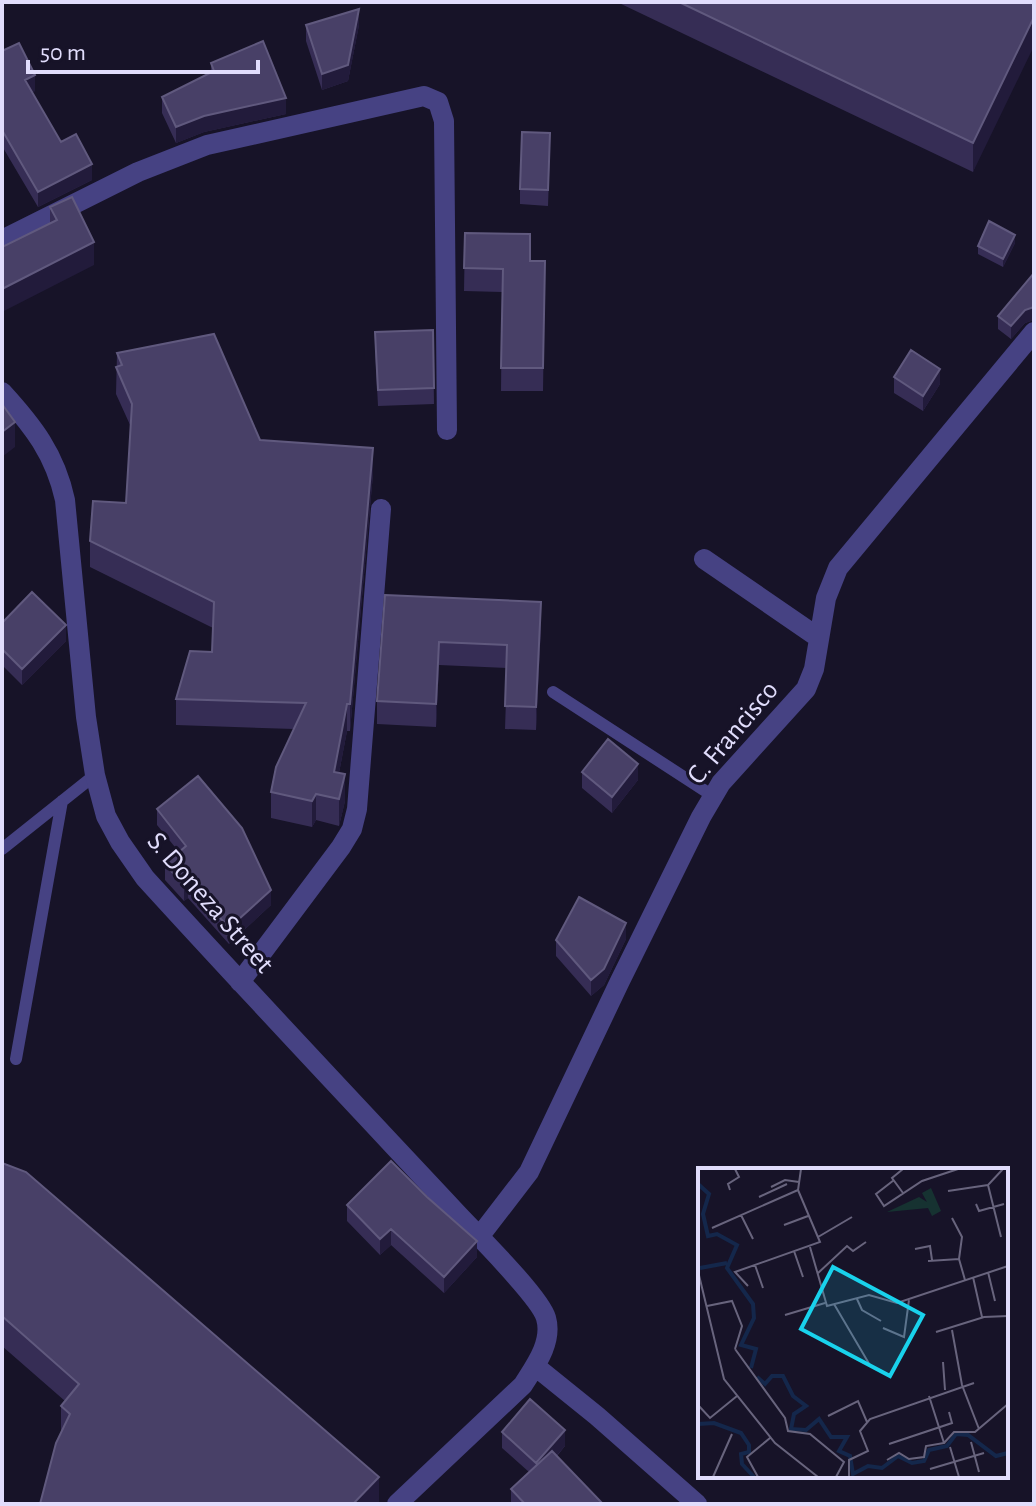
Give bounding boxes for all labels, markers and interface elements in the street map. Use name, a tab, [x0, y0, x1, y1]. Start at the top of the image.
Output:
scale bar	[28, 24, 258, 74]
text: 50 m	[40, 41, 86, 65]
street label: C. Francisco	[682, 676, 784, 790]
street label: S. Doneza Street	[142, 827, 278, 979]
inset map	[698, 1168, 1008, 1478]

